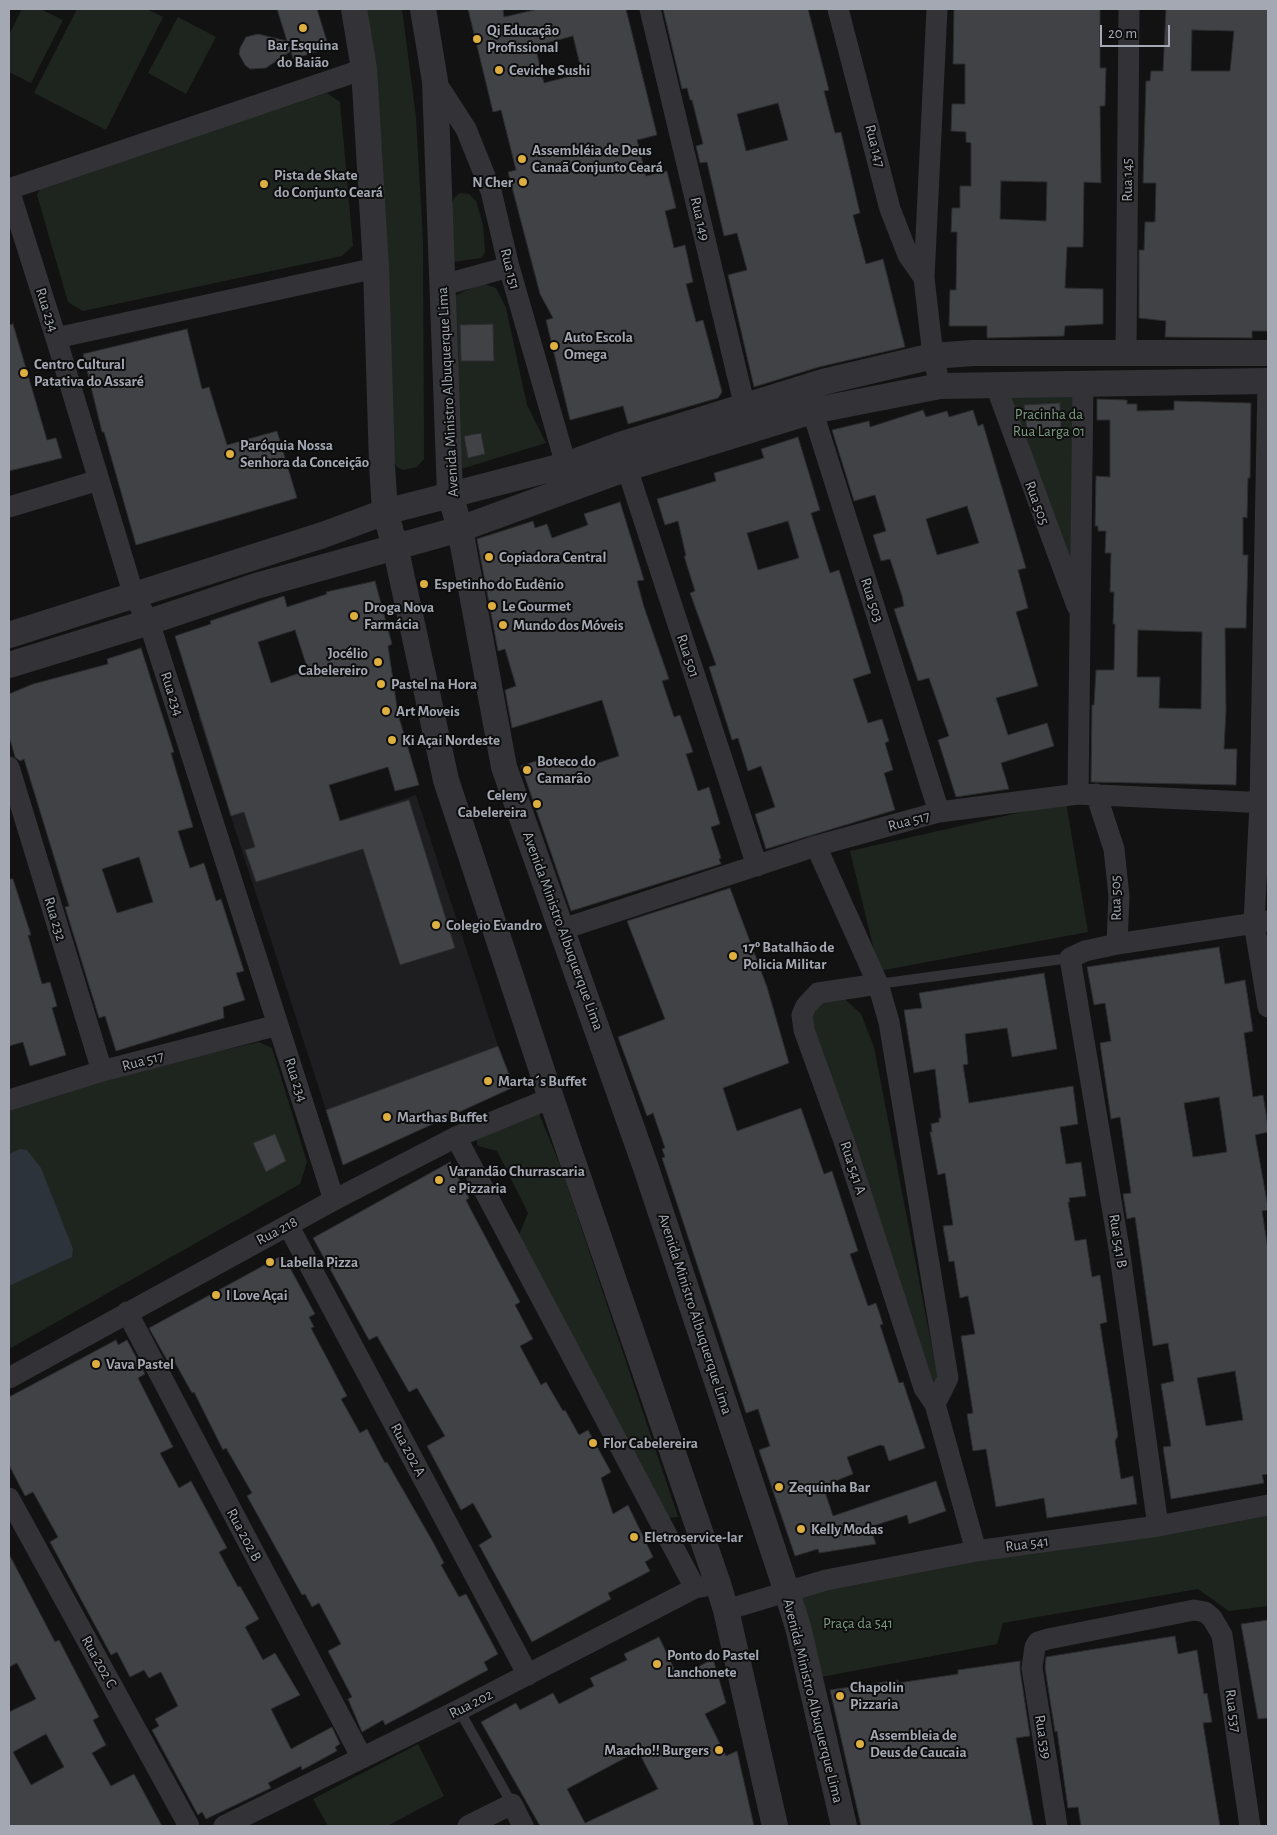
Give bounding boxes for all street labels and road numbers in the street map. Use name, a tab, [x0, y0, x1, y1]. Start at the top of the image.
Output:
street label: Rua 147	[861, 123, 889, 169]
street label: Rua 145	[1118, 158, 1136, 202]
street label: Rua 149	[686, 195, 714, 243]
street label: Rua 151	[496, 247, 524, 291]
street label: Rua 234	[31, 286, 63, 334]
street label: Avenida Ministro Albuquerque Lima	[434, 287, 462, 497]
street label: Rua 505	[1021, 479, 1053, 527]
street label: Rua 503	[856, 576, 888, 624]
street label: Rua 501	[673, 632, 703, 680]
street label: Rua 234	[156, 670, 188, 718]
street label: Rua 517	[886, 807, 932, 835]
street label: Avenida Ministro Albuquerque Lima	[519, 829, 607, 1033]
street label: Rua 505	[1107, 875, 1125, 921]
street label: Rua 232	[40, 895, 70, 943]
street label: Rua 517	[120, 1047, 166, 1075]
street label: Rua 234	[280, 1056, 312, 1104]
street label: Rua 541 A	[836, 1139, 870, 1197]
street label: Avenida Ministro Albuquerque Lima	[654, 1211, 736, 1417]
street label: Rua 218	[253, 1213, 301, 1249]
street label: Rua 541 B	[1105, 1213, 1131, 1269]
street label: Rua 202 A	[386, 1420, 430, 1480]
street label: Rua 202 B	[223, 1506, 265, 1564]
street label: Rua 541	[1004, 1532, 1050, 1556]
street label: Avenida Ministro Albuquerque Lima	[779, 1597, 847, 1805]
street label: Rua 202 C	[77, 1633, 121, 1691]
street label: Rua 202	[446, 1685, 496, 1723]
street label: Rua 537	[1221, 1688, 1245, 1734]
street label: Rua 539	[1031, 1714, 1055, 1760]

